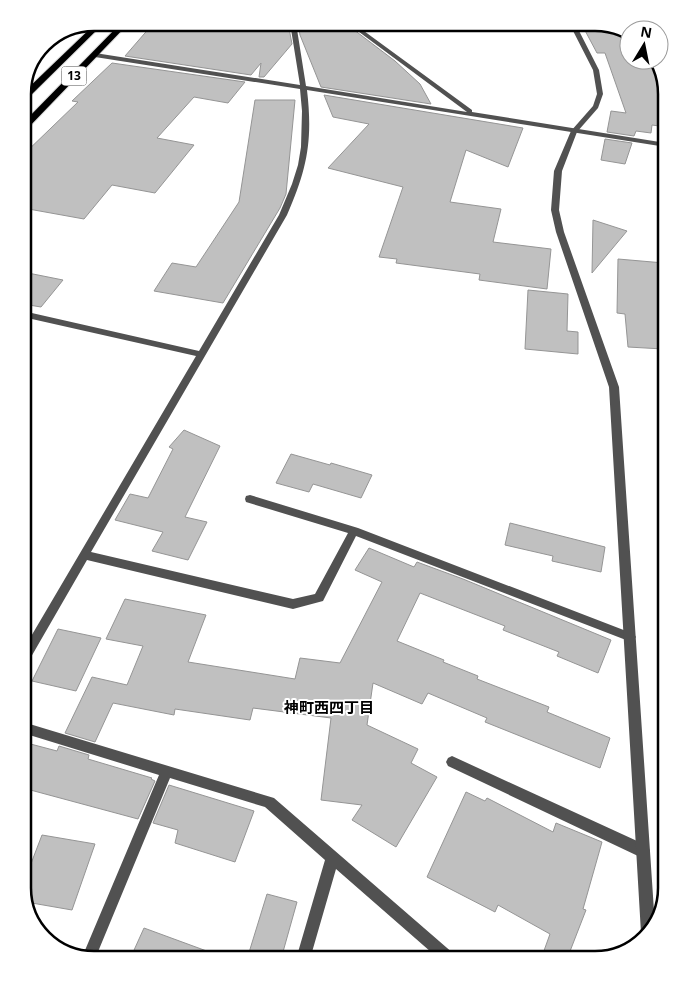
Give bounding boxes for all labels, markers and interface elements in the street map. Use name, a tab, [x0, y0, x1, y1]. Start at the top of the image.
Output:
north arrow	[619, 20, 669, 70]
text: N	[639, 21, 654, 42]
road number: 13	[62, 66, 86, 85]
district label: 神町西四丁目	[283, 697, 374, 717]

